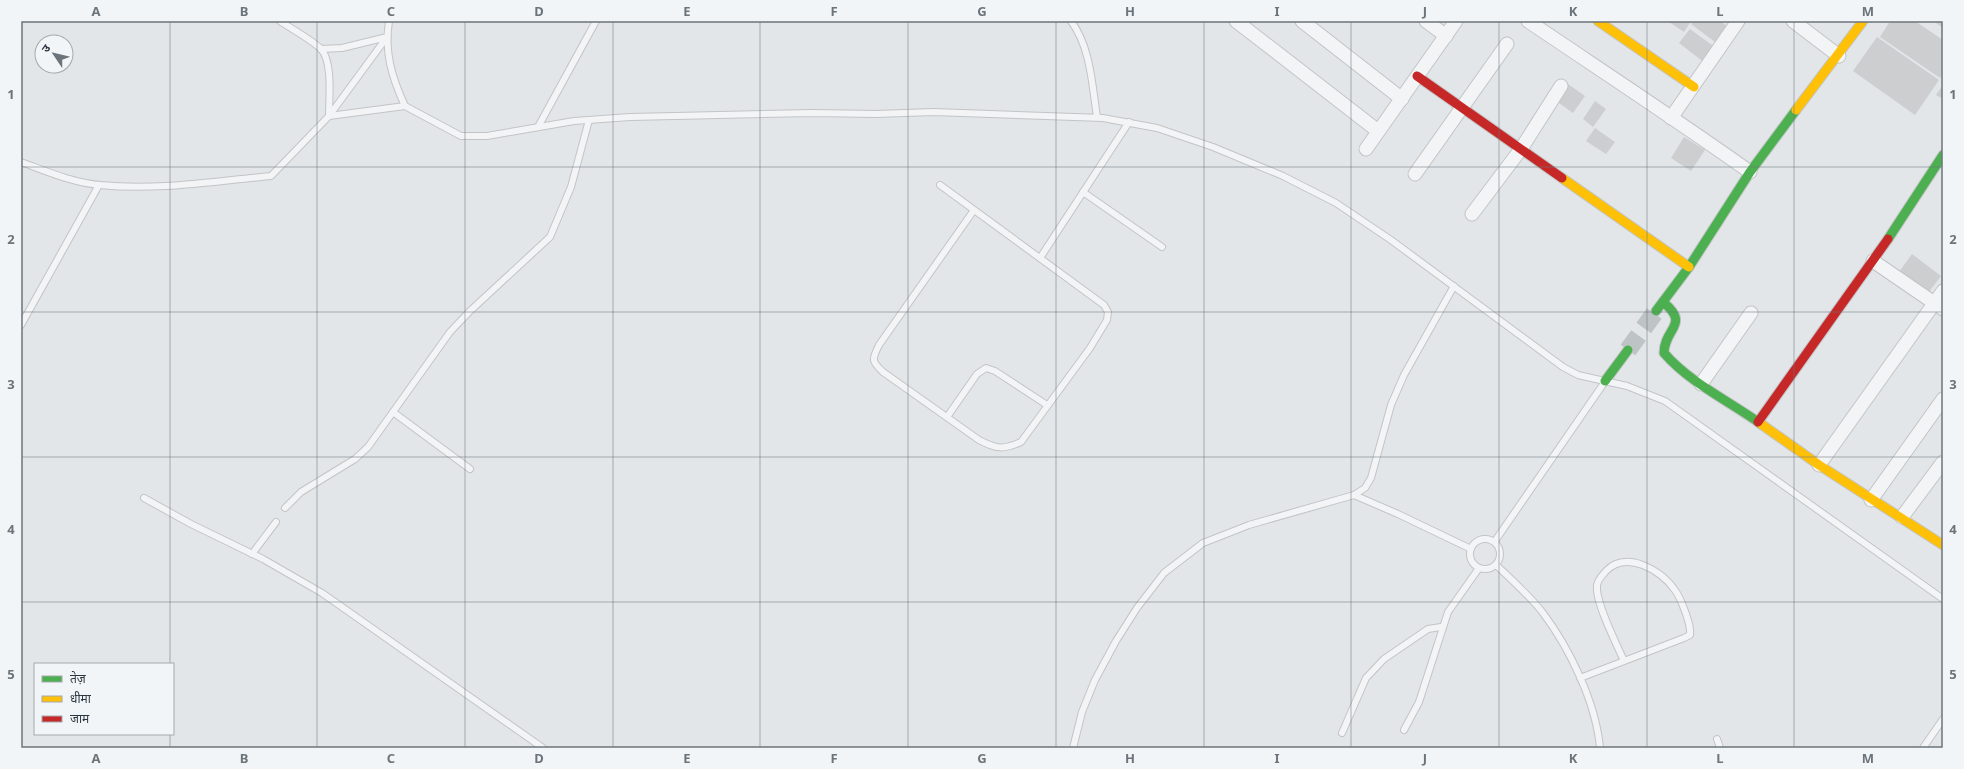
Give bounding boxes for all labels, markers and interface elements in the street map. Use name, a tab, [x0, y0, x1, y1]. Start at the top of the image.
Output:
text: A	[92, 2, 101, 20]
text: B	[240, 2, 248, 20]
text: C	[387, 2, 395, 20]
text: D	[534, 2, 544, 20]
text: E	[683, 2, 691, 20]
text: F	[830, 2, 838, 20]
text: G	[977, 2, 987, 20]
text: H	[1125, 2, 1135, 20]
text: I	[1274, 2, 1280, 20]
text: J	[1422, 2, 1427, 20]
text: K	[1569, 2, 1578, 20]
text: L	[1716, 2, 1724, 20]
text: M	[1862, 2, 1874, 20]
north arrow	[34, 34, 74, 74]
text: उ	[37, 41, 54, 55]
text: 1	[7, 85, 15, 103]
text: 1	[1949, 85, 1957, 103]
text: 2	[7, 230, 15, 248]
text: 2	[1949, 230, 1957, 248]
text: 3	[7, 375, 15, 393]
text: 3	[1949, 375, 1957, 393]
text: 4	[7, 520, 15, 538]
text: 4	[1949, 520, 1957, 538]
legend	[34, 663, 174, 735]
text: 5	[7, 665, 15, 683]
text: 5	[1949, 665, 1957, 683]
text: तेज़	[70, 670, 87, 687]
text: धीमा	[70, 690, 92, 707]
text: जाम	[70, 710, 90, 727]
text: A	[92, 749, 101, 767]
text: B	[240, 749, 248, 767]
text: C	[387, 749, 395, 767]
text: D	[534, 749, 544, 767]
text: E	[683, 749, 691, 767]
text: F	[830, 749, 838, 767]
text: G	[977, 749, 987, 767]
text: H	[1125, 749, 1135, 767]
text: I	[1274, 749, 1280, 767]
text: J	[1422, 749, 1427, 767]
text: K	[1569, 749, 1578, 767]
text: L	[1716, 749, 1724, 767]
text: M	[1862, 749, 1874, 767]

